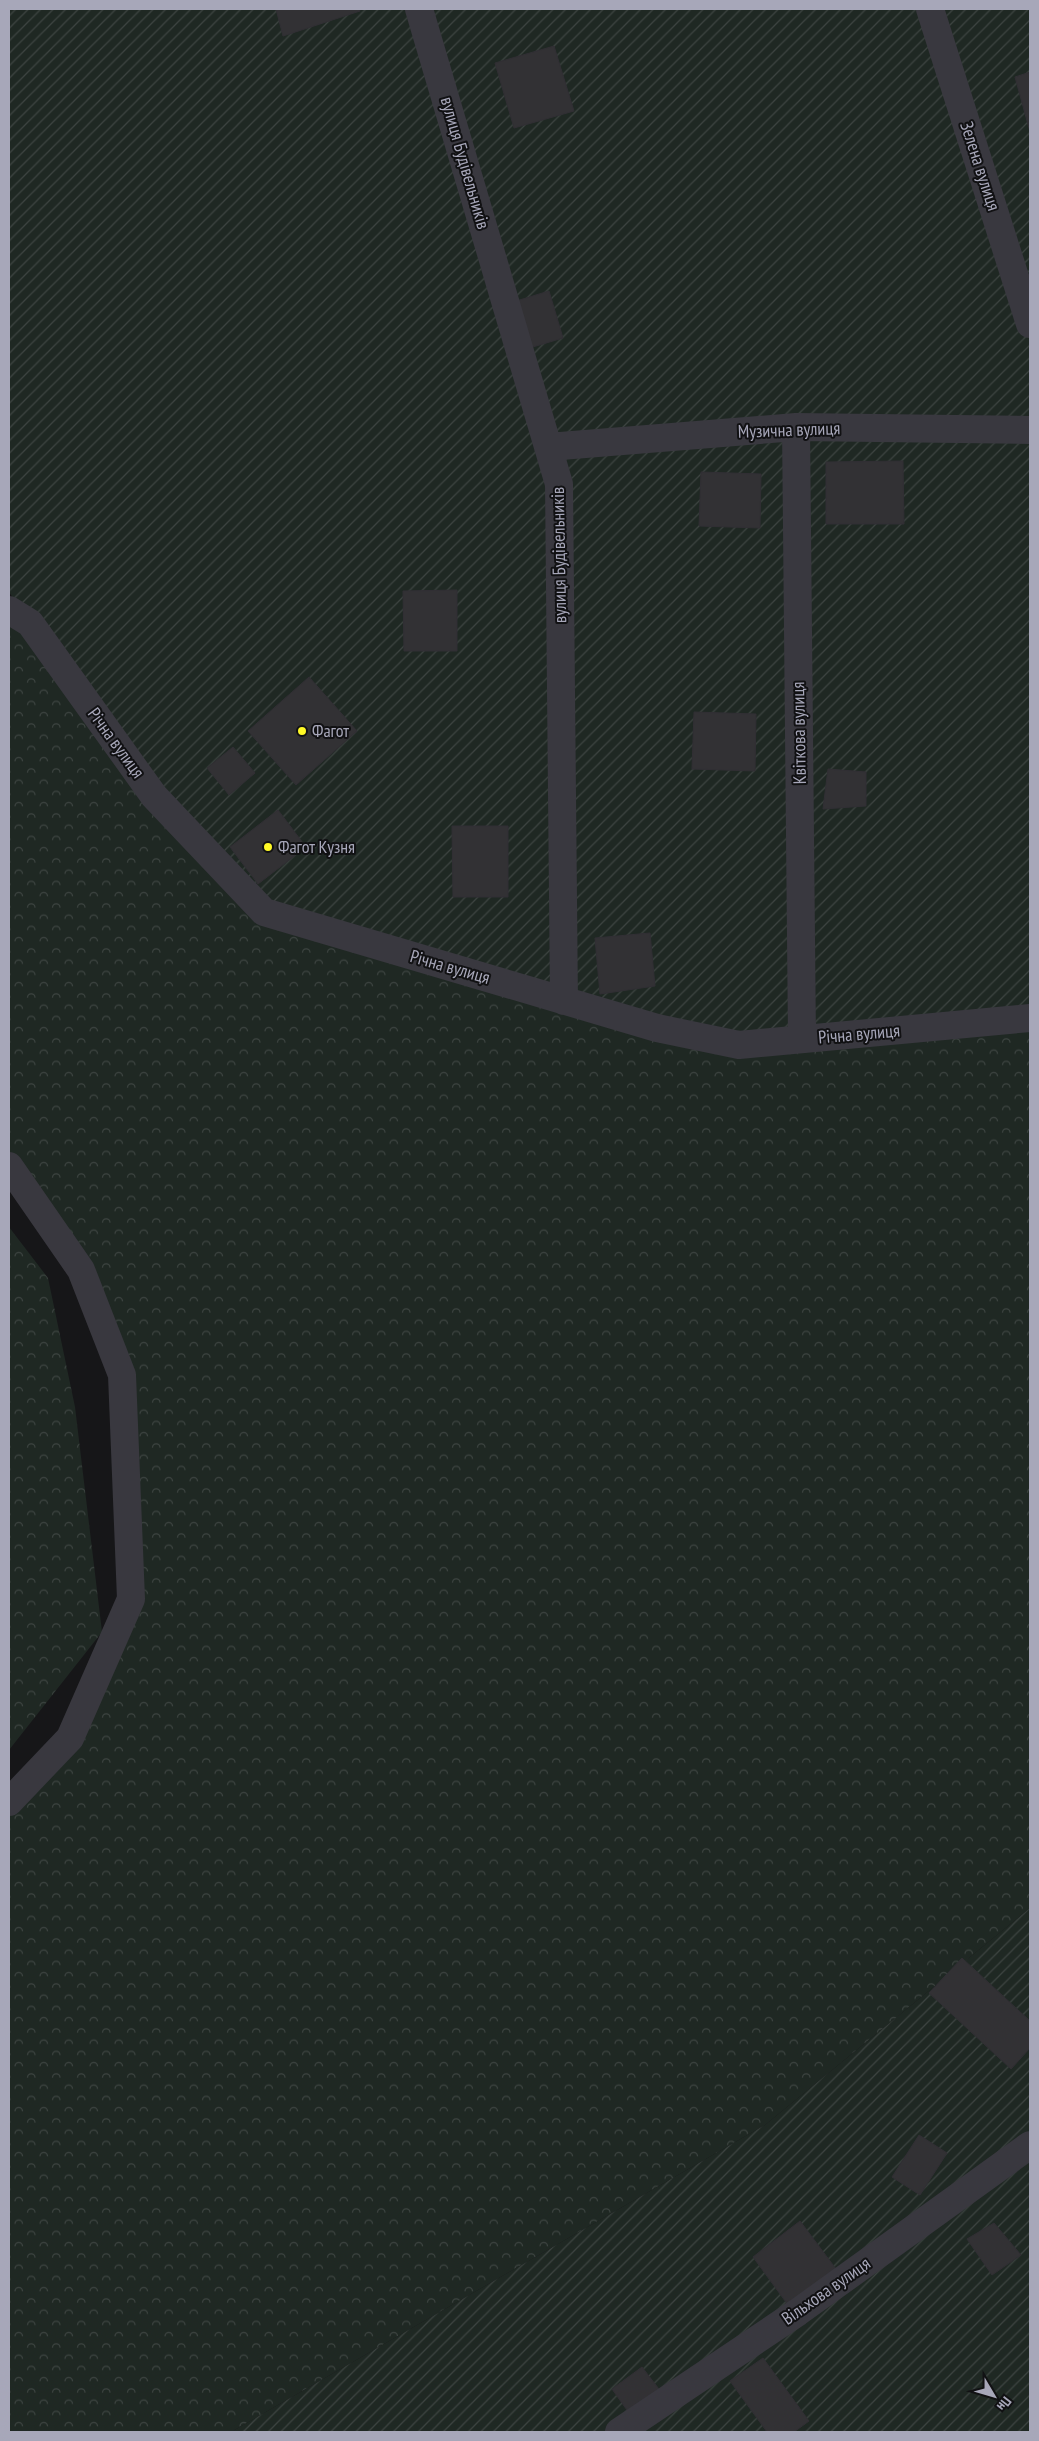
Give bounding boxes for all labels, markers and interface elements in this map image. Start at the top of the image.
street label: вулиця Будівельників [436,94,495,232]
street label: Зелена вулиця [955,118,1006,213]
street label: Музична вулиця [737,416,841,443]
street label: вулиця Будівельників [546,487,571,623]
street label: Квіткова вулиця [786,681,811,785]
street label: Річна вулиця [83,703,150,783]
place label: Фагот [312,719,349,742]
marker: Фагот [296,725,308,737]
place label: Фагот Кузня [278,835,355,858]
marker: Фагот Кузня [262,841,274,853]
street label: Річна вулиця [408,944,493,989]
street label: Річна вулиця [817,1018,901,1049]
street label: Вільхова вулиця [777,2252,875,2330]
north arrow [969,2371,1019,2421]
text: Пн [993,2393,1016,2415]

